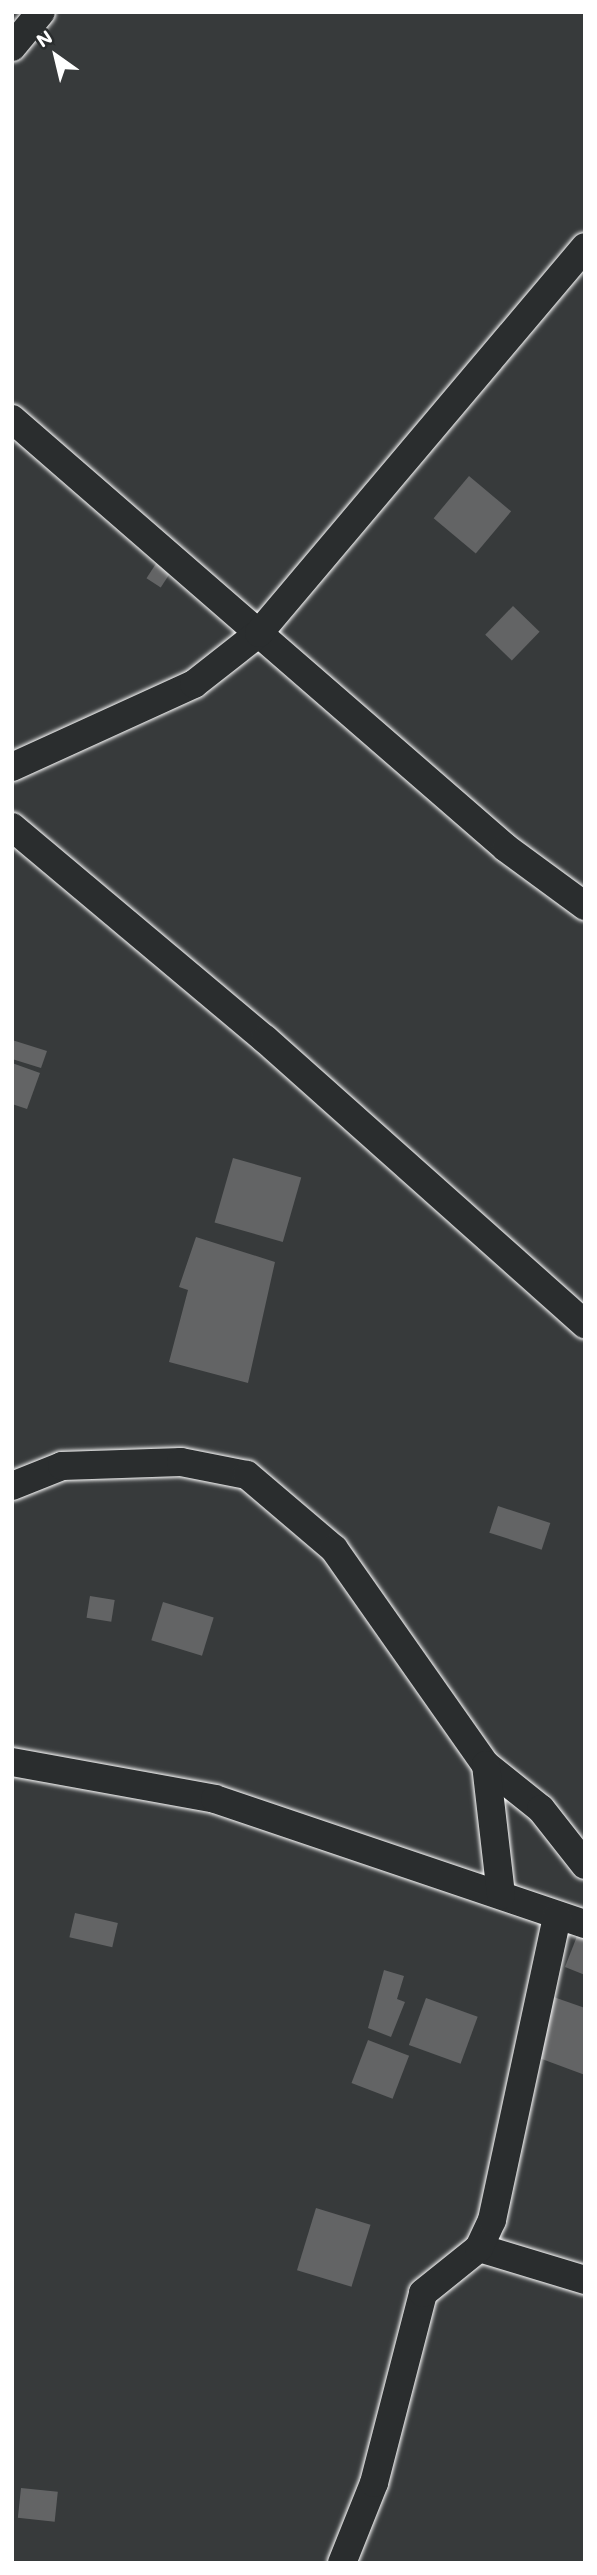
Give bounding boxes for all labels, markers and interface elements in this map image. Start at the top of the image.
north arrow [21,21,91,91]
text: N [31,24,57,53]

